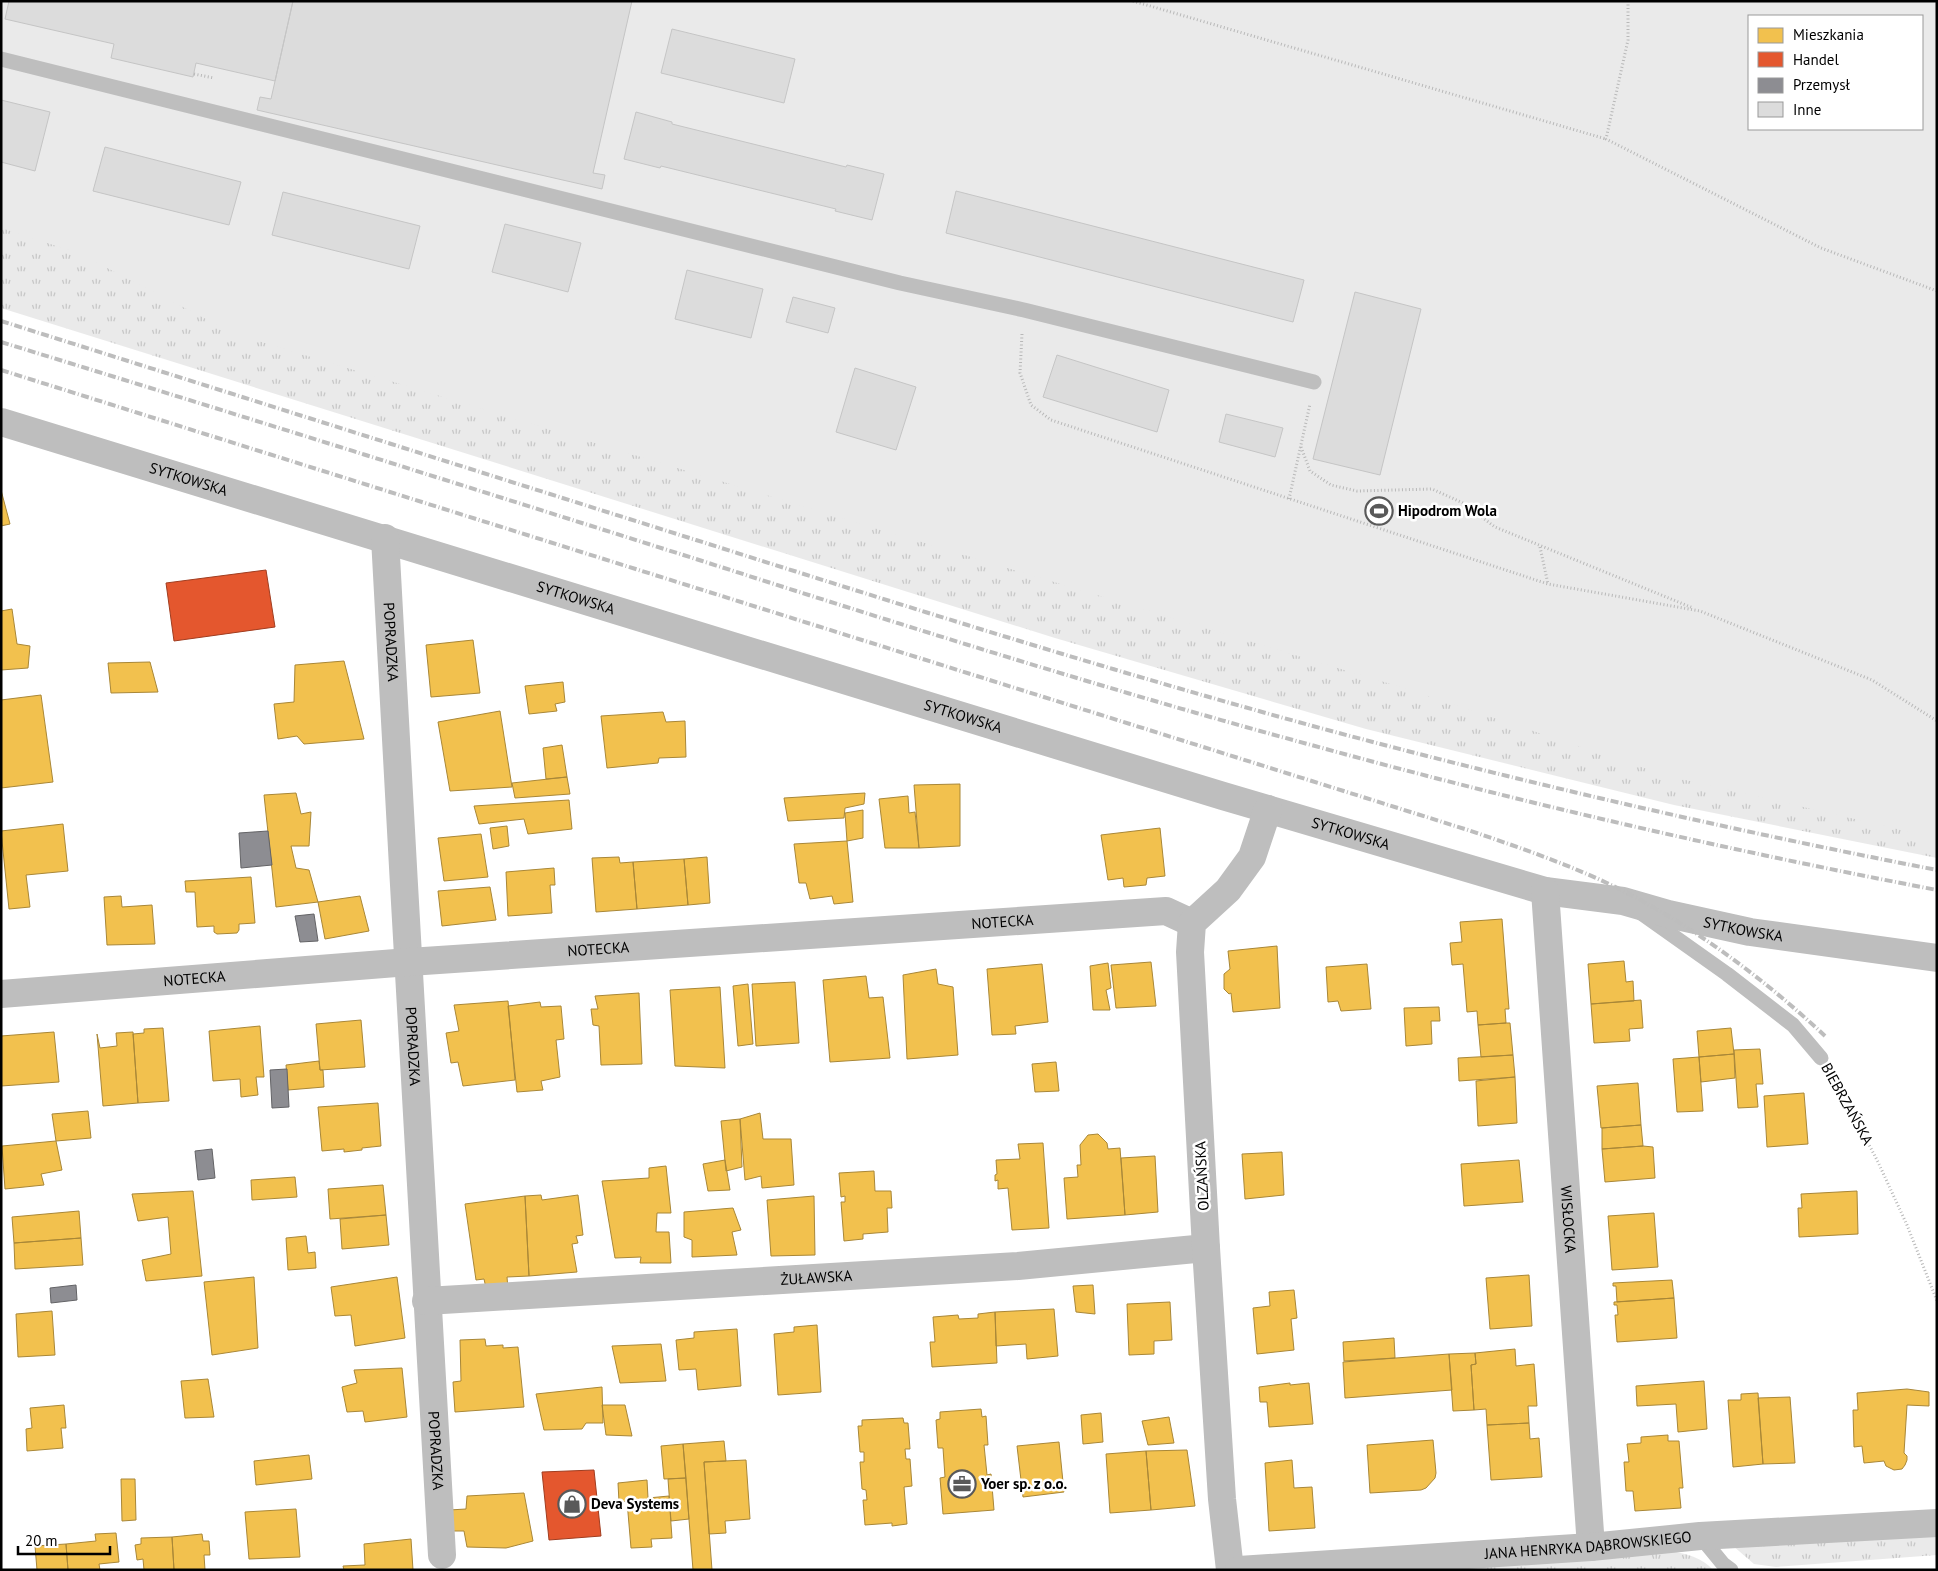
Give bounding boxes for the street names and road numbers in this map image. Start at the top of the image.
street label: SYTKOWSKA [147,458,230,500]
street label: SYTKOWSKA [534,577,617,618]
street label: POPRADZKA [380,602,403,682]
street label: SYTKOWSKA [922,695,1005,737]
street label: SYTKOWSKA [1309,813,1392,854]
street label: NOTECKA [971,910,1034,933]
street label: SYTKOWSKA [1702,912,1785,946]
street label: NOTECKA [567,937,630,960]
street label: NOTECKA [163,966,226,990]
street label: POPRADZKA [402,1006,425,1087]
street label: BIEBRZAŃSKA [1817,1059,1878,1148]
street label: OLZAŃSKA [1190,1140,1213,1211]
street label: WISŁOCKA [1557,1185,1580,1254]
street label: ŻUŁAWSKA [780,1266,853,1289]
street label: POPRADZKA [424,1410,448,1491]
street label: JANA HENRYKA DĄBROWSKIEGO [1483,1527,1692,1563]

